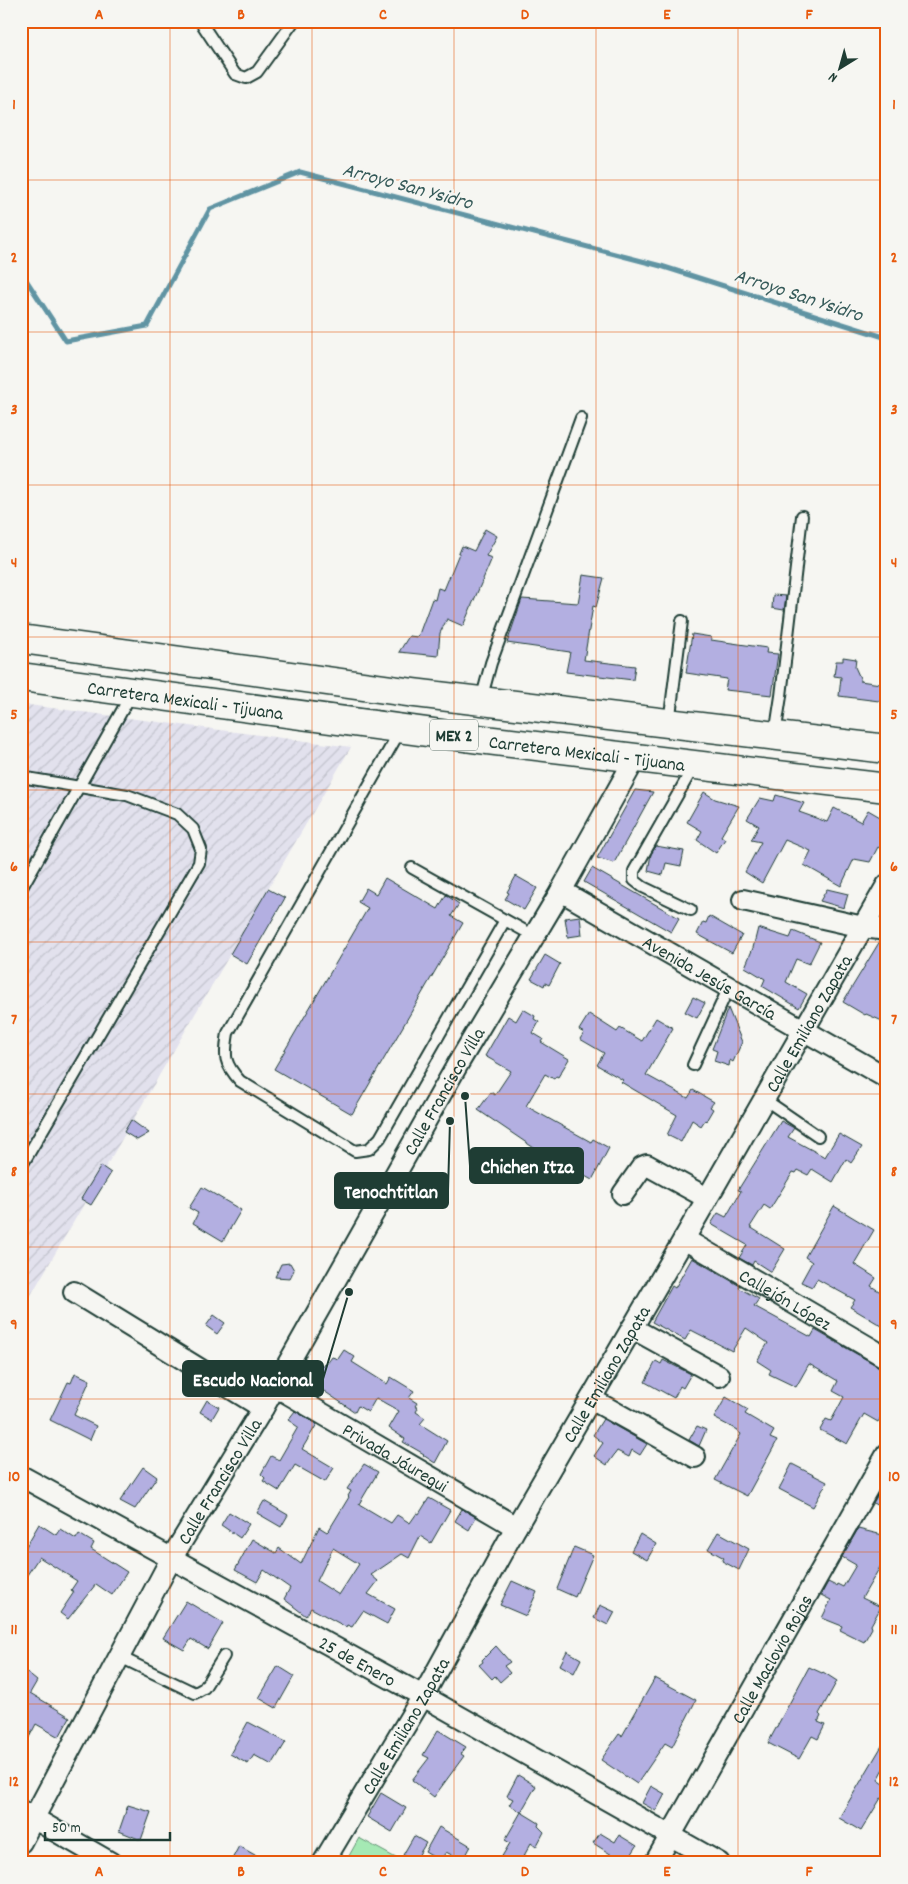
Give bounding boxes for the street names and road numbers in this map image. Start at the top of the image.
street label: Carretera Mexicali - Tijuana [85,676,286,730]
road number: MEX 2 [430,720,478,750]
street label: Carretera Mexicali - Tijuana [487,730,687,781]
street label: Avenida Jesús García [636,930,781,1029]
street label: Calle Emiliano Zapata [761,950,862,1099]
street label: Calle Francisco Villa [399,1022,494,1161]
street label: Callejón López [733,1264,835,1339]
street label: Calle Emiliano Zapata [558,1301,660,1449]
street label: Calle Francisco Villa [173,1413,271,1551]
street label: Privada Jáuregui [336,1418,452,1502]
street label: Calle Maclovio Rojas [727,1591,821,1730]
street label: 25 de Enero [313,1631,400,1696]
street label: Calle Emiliano Zapata [357,1653,459,1801]

